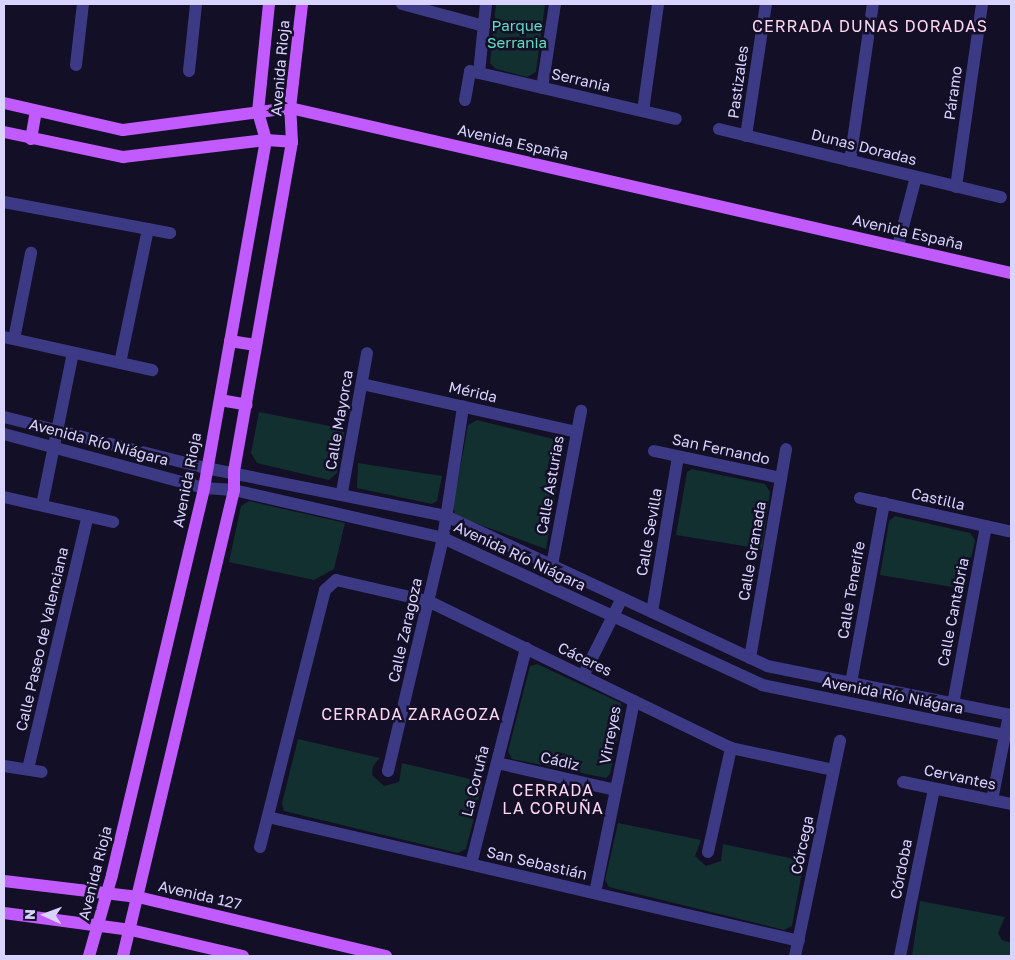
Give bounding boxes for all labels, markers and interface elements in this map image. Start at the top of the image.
park label: Parque Serrania [487,16,547,51]
district label: CERRADA DUNAS DORADAS [749,16,991,36]
street label: Avenida Rioja [267,19,293,117]
street label: Pastizales [724,44,752,120]
street label: Serrania [550,64,612,96]
street label: Páramo [940,65,966,121]
street label: Avenida España [456,121,570,163]
street label: Dunas Doradas [809,125,919,169]
street label: Avenida España [851,211,965,253]
street label: Calle Mayorca [321,369,357,471]
street label: Mérida [447,378,499,406]
street label: Avenida Río Niágara [27,415,171,469]
street label: San Fernando [670,430,772,468]
street label: Avenida Rioja [169,431,205,529]
street label: Calle Asturias [532,434,568,536]
street label: Castilla [909,484,967,514]
street label: Calle Sevilla [632,487,666,577]
street label: Calle Granada [734,500,770,602]
street label: Avenida Río Niágara [451,518,589,594]
street label: Calle Tenerife [834,540,868,640]
street label: Calle Paseo de Valenciana [12,545,72,733]
street label: Calle Cantabria [934,556,972,668]
street label: Calle Zaragoza [384,576,426,684]
street label: Cáceres [555,638,615,680]
street label: Avenida Río Niágara [821,672,965,718]
district label: CERRADA ZARAGOZA [319,704,503,724]
street label: Virreyes [596,704,624,766]
street label: La Coruña [457,744,493,818]
street label: Cádiz [539,748,581,774]
street label: Cervantes [922,761,998,793]
district label: CERRADA LA CORUÑA [501,780,605,818]
street label: Córcega [787,814,817,876]
street label: Avenida Rioja [75,824,115,922]
street label: Córdoba [886,837,916,901]
street label: San Sebastián [485,843,589,883]
street label: Avenida 127 [157,877,243,913]
north arrow [20,890,70,940]
text: N [21,909,38,920]

